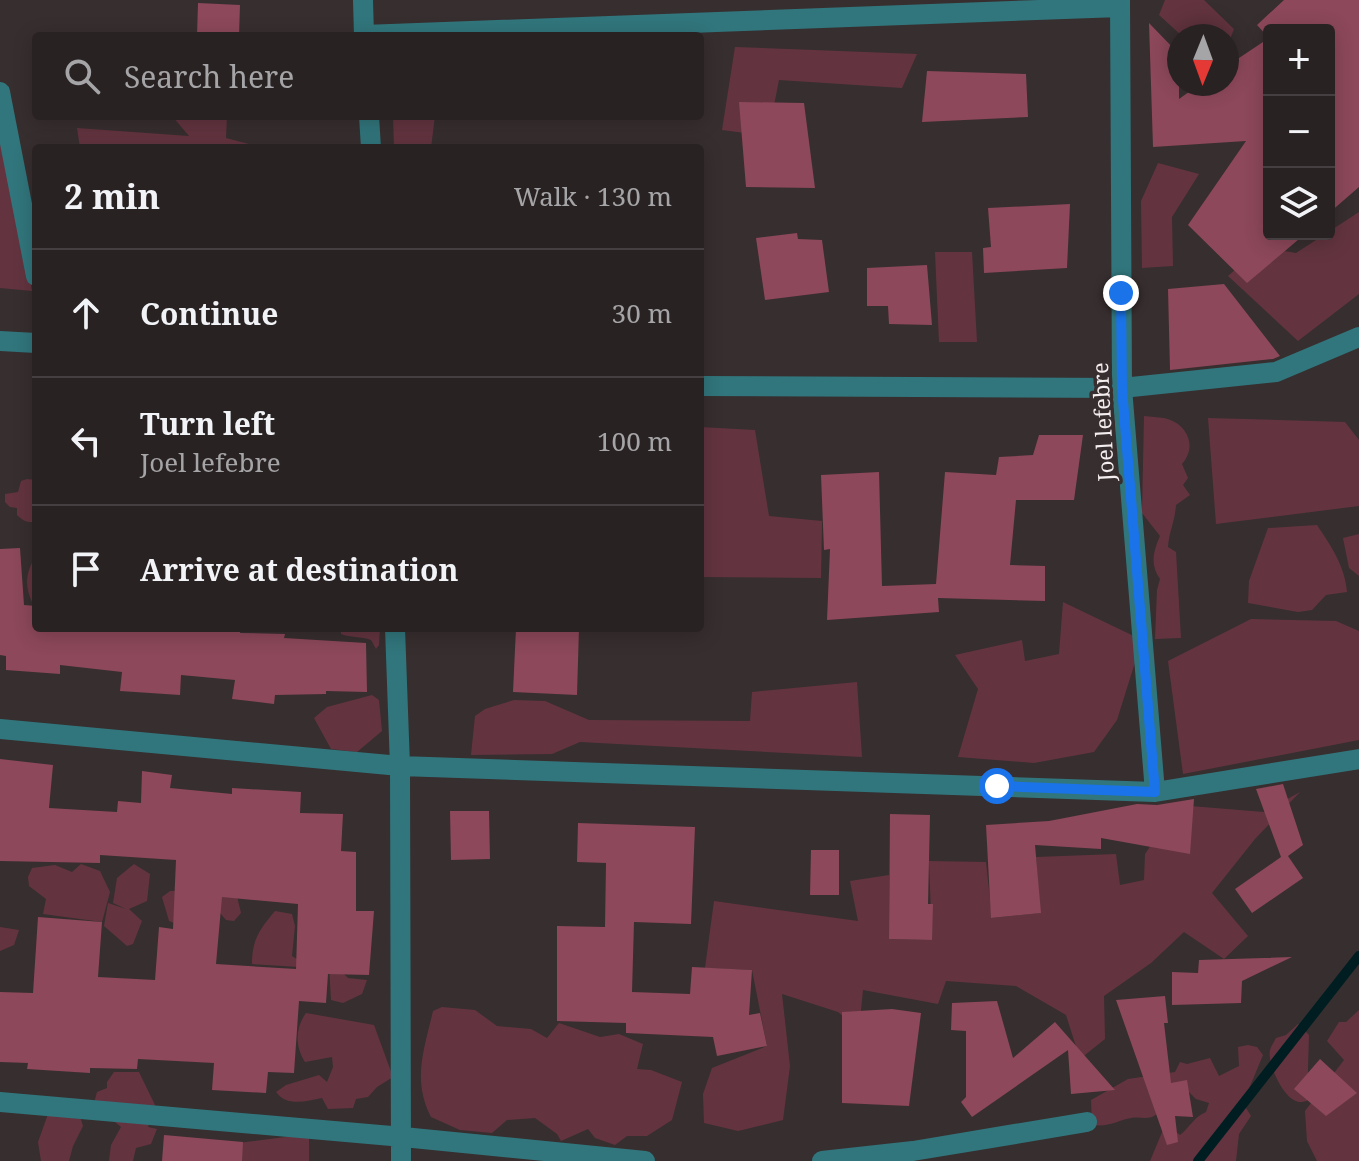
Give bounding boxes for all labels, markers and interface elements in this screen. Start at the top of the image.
north arrow [1167,24,1239,96]
map controls [1263,24,1335,240]
button: + [1263,24,1335,96]
search box [32,32,704,120]
icon: search [60,54,104,98]
text: Search here [124,56,294,97]
button: − [1263,96,1335,168]
button: layers [1263,168,1335,240]
text: 2 min [64,173,160,219]
text: Walk · 130 m [514,178,672,214]
route end [1103,275,1139,311]
icon: ahead [64,291,108,335]
text: Continue [140,293,278,334]
text: 30 m [612,295,672,331]
street label: Joel lefebre [1084,362,1120,483]
text: Turn left [140,403,275,444]
icon: left [64,419,108,463]
text: 100 m [597,423,672,459]
text: Joel lefebre [140,444,281,480]
icon: arrive [64,547,108,591]
text: Arrive at destination [140,549,459,590]
route start [979,768,1015,804]

